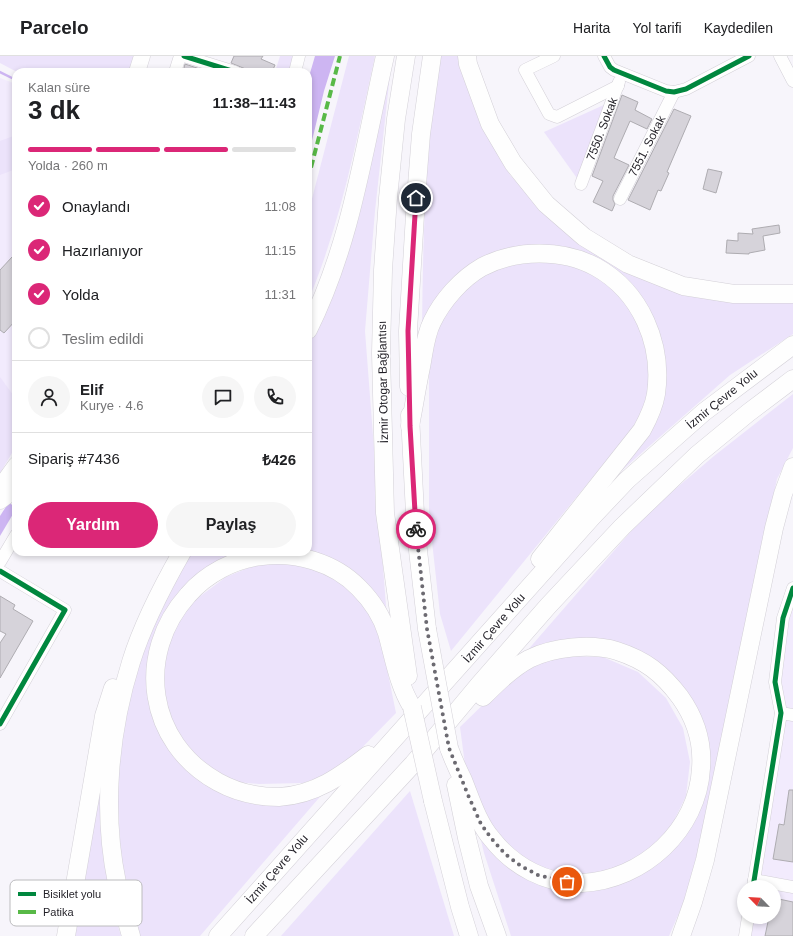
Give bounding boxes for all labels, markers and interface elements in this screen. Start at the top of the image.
text: Parcelo [20,17,89,38]
text: Harita [573,20,610,36]
text: Yol tarifi [632,20,682,36]
text: Kaydedilen [704,20,773,36]
text: Kalan süre [28,80,90,95]
text: 11:38–11:43 [213,94,296,111]
street label: 7550. Sokak [584,94,621,163]
text: 3 dk [28,95,80,125]
street label: 7551. Sokak [626,112,669,179]
text: Yolda · 260 m [28,158,108,173]
pin [399,181,433,215]
icon: home [405,187,427,209]
icon: check [28,195,50,217]
text: Onaylandı [62,198,130,215]
text: 11:08 [264,199,296,214]
icon: check [28,239,50,261]
text: Hazırlanıyor [62,242,143,259]
text: 11:15 [264,243,296,258]
icon: check [28,283,50,305]
text: Yolda [62,286,99,303]
text: 11:31 [264,287,296,302]
street label: İzmir Otogar Bağlantısı [375,321,391,443]
text: Teslim edildi [62,330,144,347]
street label: İzmir Çevre Yolu [684,366,760,432]
button: person [28,376,70,418]
button: chat [202,376,244,418]
button: phone [254,376,296,418]
text: Elif [80,381,103,398]
text: Kurye · 4.6 [80,398,144,413]
text: Sipariş #7436 [28,450,120,467]
text: ₺426 [262,451,296,468]
button: Yardım [28,502,158,548]
button: Paylaş [166,502,296,548]
courier [396,509,436,549]
icon: bike [405,518,427,540]
street label: İzmir Çevre Yolu [460,590,528,666]
street label: İzmir Çevre Yolu [243,831,311,907]
pin [550,865,584,899]
icon: bag [556,871,578,893]
legend [10,880,142,926]
north arrow [737,880,781,924]
map controls [737,880,781,924]
text: Bisiklet yolu [43,888,101,900]
text: Patika [43,906,74,918]

